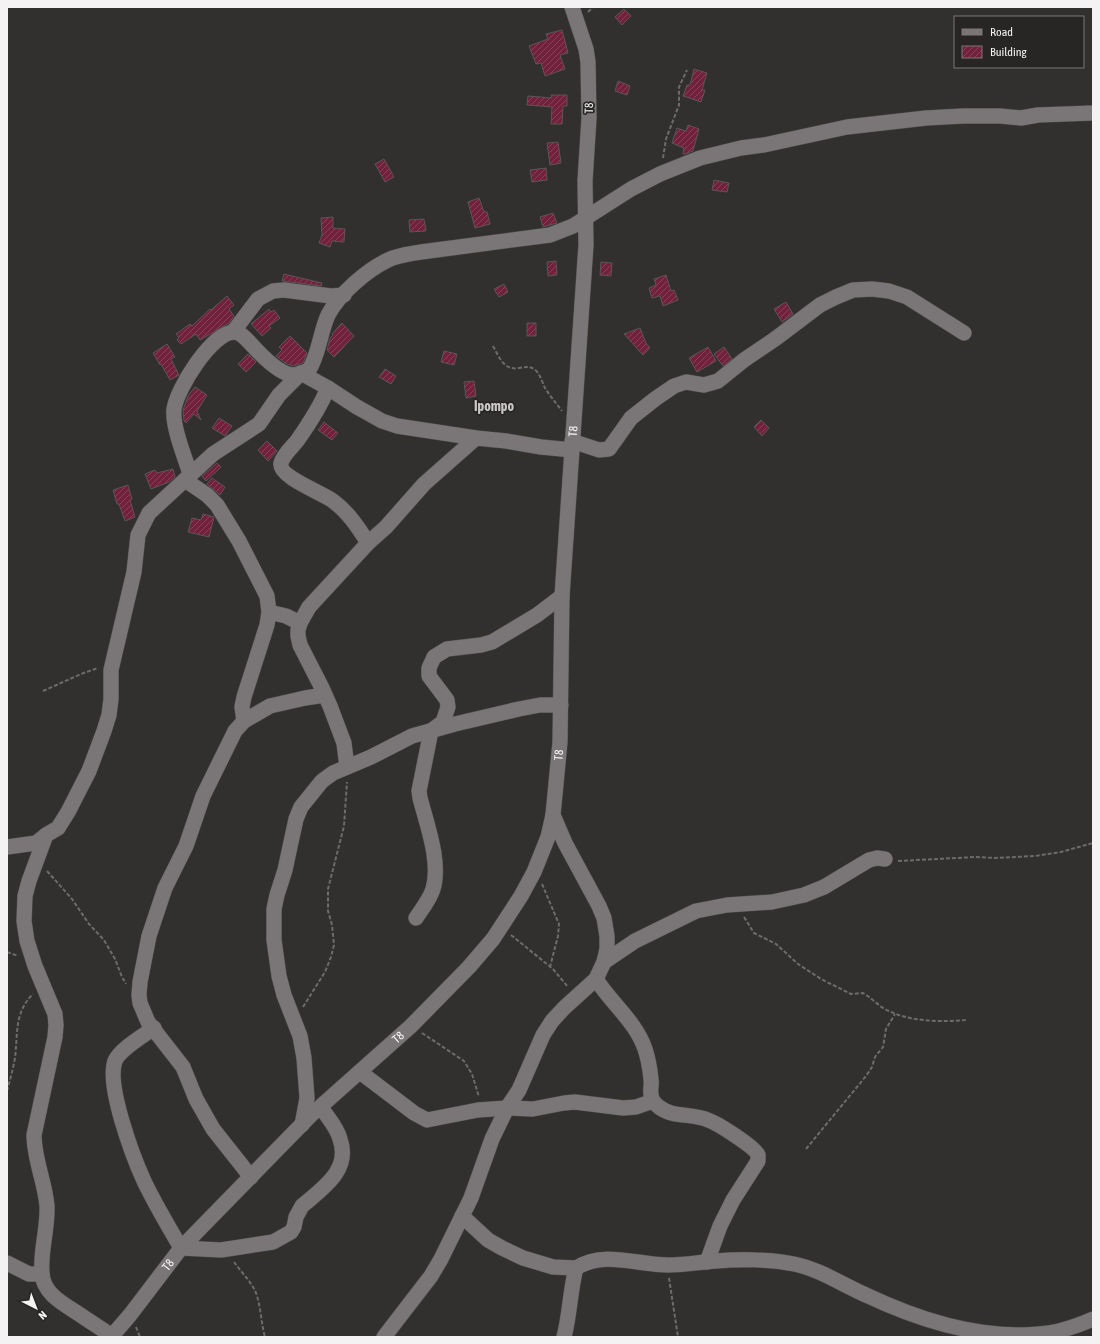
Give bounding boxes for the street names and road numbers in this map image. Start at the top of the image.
street label: T8 [582,102,596,114]
street label: T8 [566,425,581,437]
street label: T8 [551,748,566,761]
street label: T8 [389,1028,407,1046]
street label: T8 [159,1256,177,1274]

